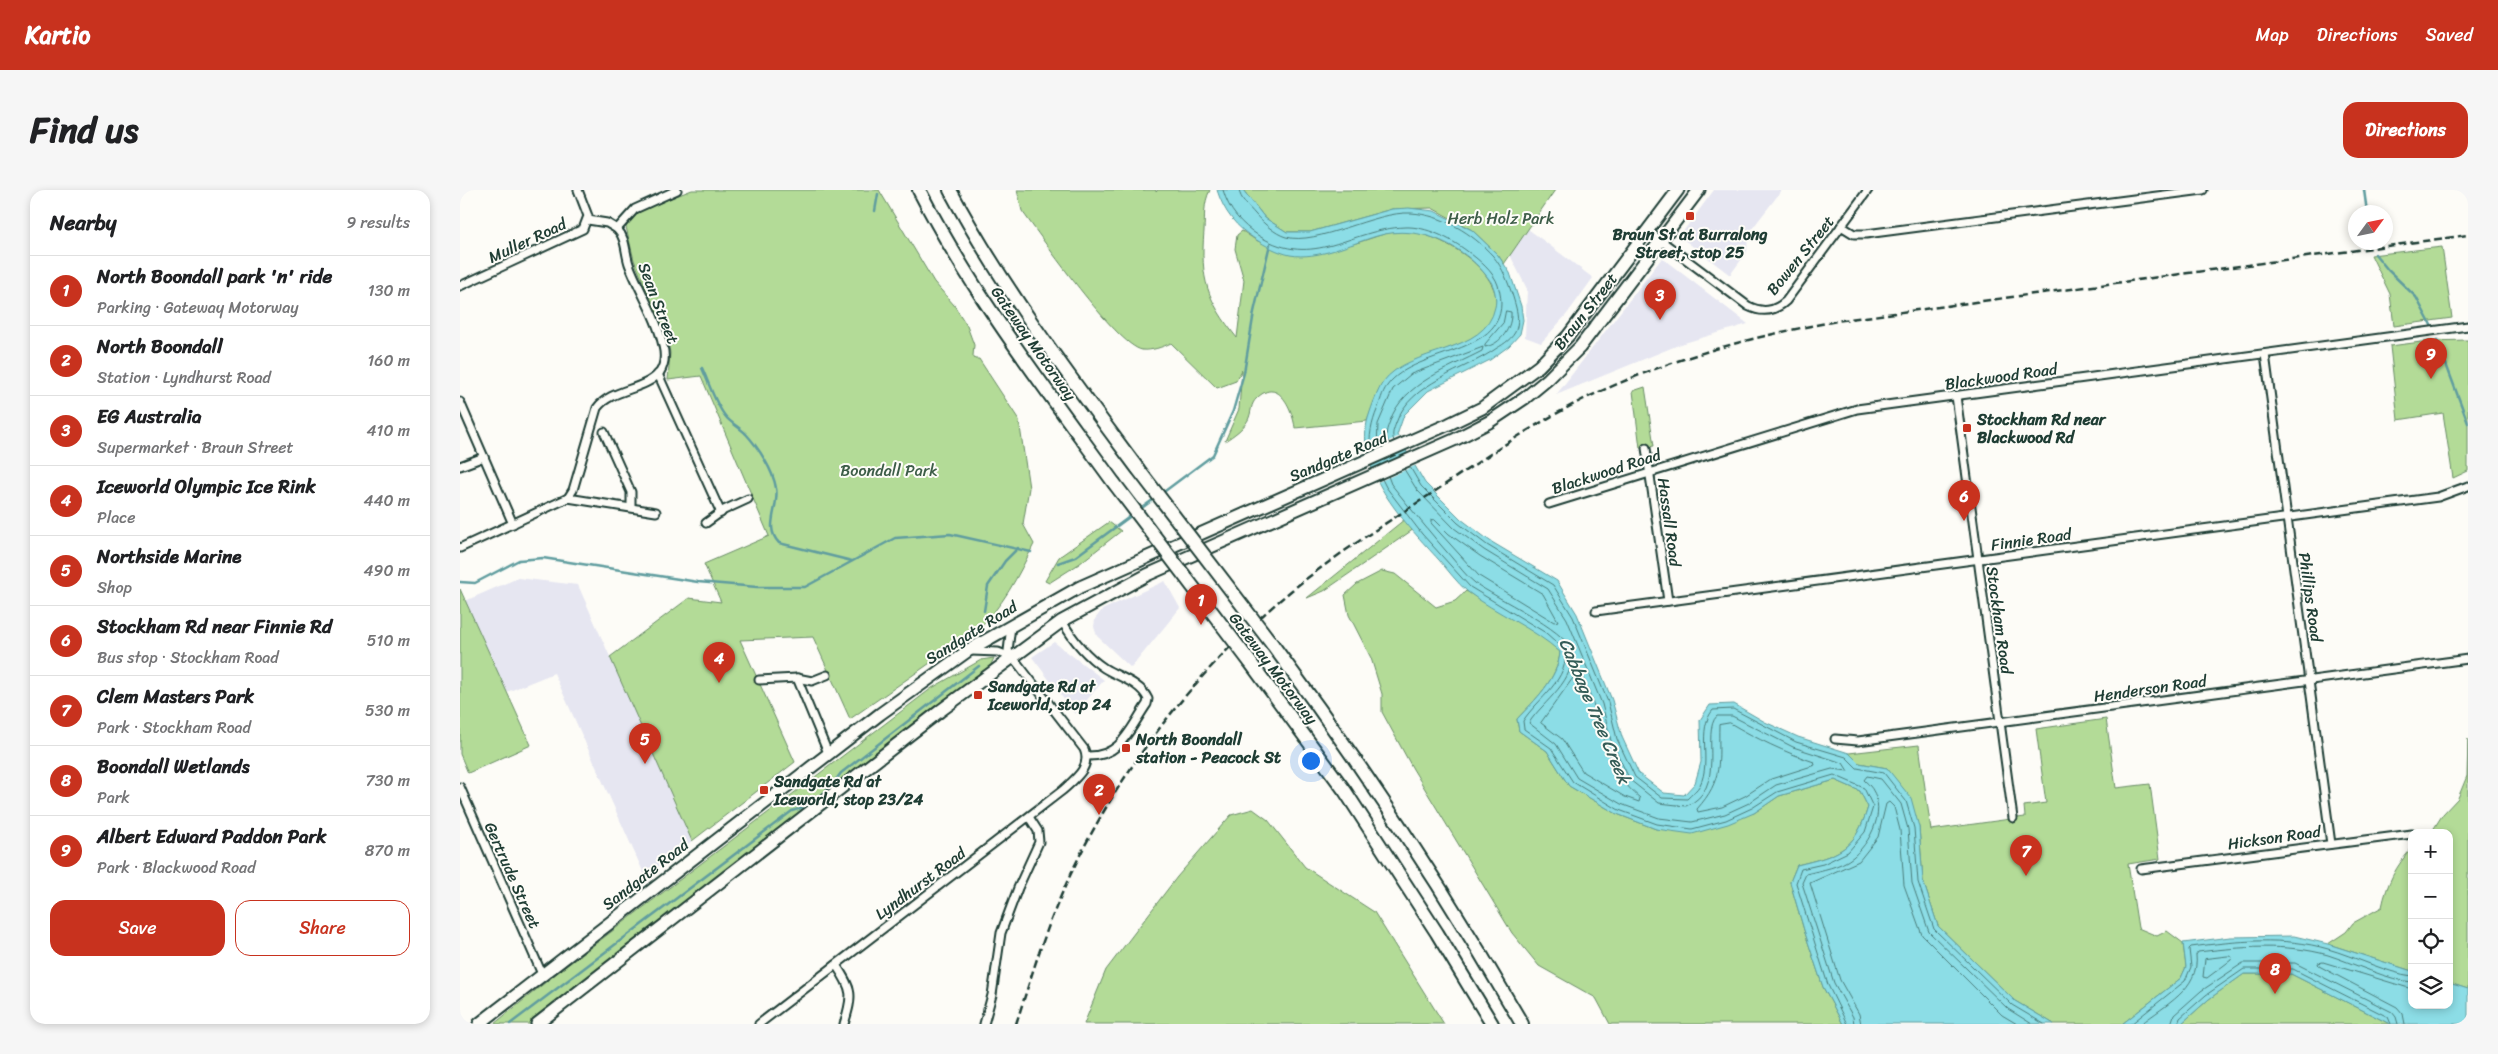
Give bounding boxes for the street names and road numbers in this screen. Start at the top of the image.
street label: Muller Road [483,209,573,271]
street label: Bowen Street [1759,209,1842,302]
street label: Sean Street [630,258,687,348]
street label: Braun Street [1546,266,1625,357]
street label: Gateway Motorway [983,280,1085,407]
street label: Blackwood Road [1943,354,2061,399]
street label: Sandgate Road [1284,422,1393,490]
street label: Blackwood Road [1548,440,1666,503]
street label: Hassall Road [1649,476,1690,570]
street label: Finnie Road [1989,519,2075,559]
street label: Phillips Road [2290,550,2331,645]
street label: Stockham Road [1978,564,2022,677]
street label: Sandgate Road [919,592,1025,672]
street label: Gateway Motorway [1221,606,1326,731]
street label: Henderson Road [2092,666,2210,711]
street label: Hickson Road [2226,816,2324,858]
street label: Gertrude Street [476,817,549,933]
street label: Sandgate Road [595,830,697,918]
street label: Lyndhurst Road [868,838,974,928]

